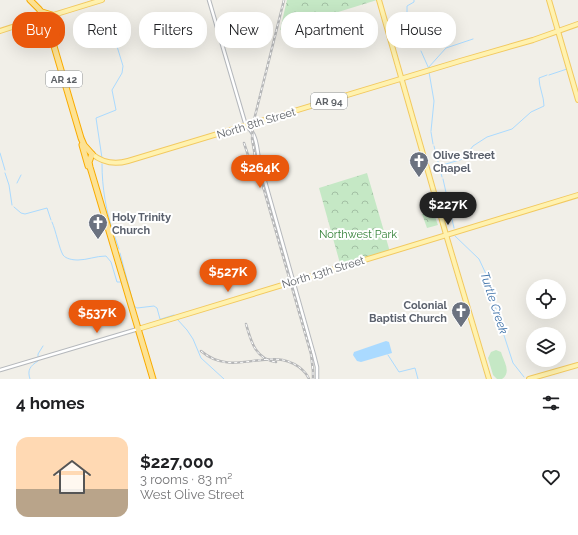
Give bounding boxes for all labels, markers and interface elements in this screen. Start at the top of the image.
chip: Buy [12,12,65,48]
chip: Rent [73,12,131,48]
chip: Filters [139,12,207,48]
chip: New [215,12,273,48]
chip: Apartment [281,12,378,48]
chip: House [386,12,456,48]
road number: AR 12 [46,71,82,87]
road number: AR 94 [311,93,347,109]
street label: North 8th Street [215,105,297,142]
place label: Olive Street Chapel [433,149,496,175]
church icon: Olive Street Chapel [408,150,430,178]
pin: $264K [232,155,288,189]
text: $264K [240,160,280,175]
pin: $227K [420,192,476,226]
text: $227K [429,197,467,212]
place label: Holy Trinity Church [112,211,171,237]
church icon: Holy Trinity Church [87,212,109,240]
park label: Northwest Park [319,228,397,241]
street label: North 13th Street [280,254,366,291]
pin: $527K [200,259,256,293]
text: $527K [209,264,247,279]
water label: Turtle Creek [477,270,511,336]
map controls [526,279,566,367]
button: locate [526,279,566,319]
place label: Colonial Baptist Church [369,299,448,325]
pin: $537K [69,300,125,334]
church icon: Colonial Baptist Church [450,300,472,328]
text: $537K [78,305,116,320]
button: layers [526,327,566,367]
icon: filters [540,392,562,414]
text: 4 homes [16,393,85,413]
text: $227,000 [140,452,214,472]
icon: home [48,453,96,501]
icon: heart [540,466,562,488]
text: 3 rooms · 83 m² [140,472,232,487]
text: West Olive Street [140,487,244,502]

